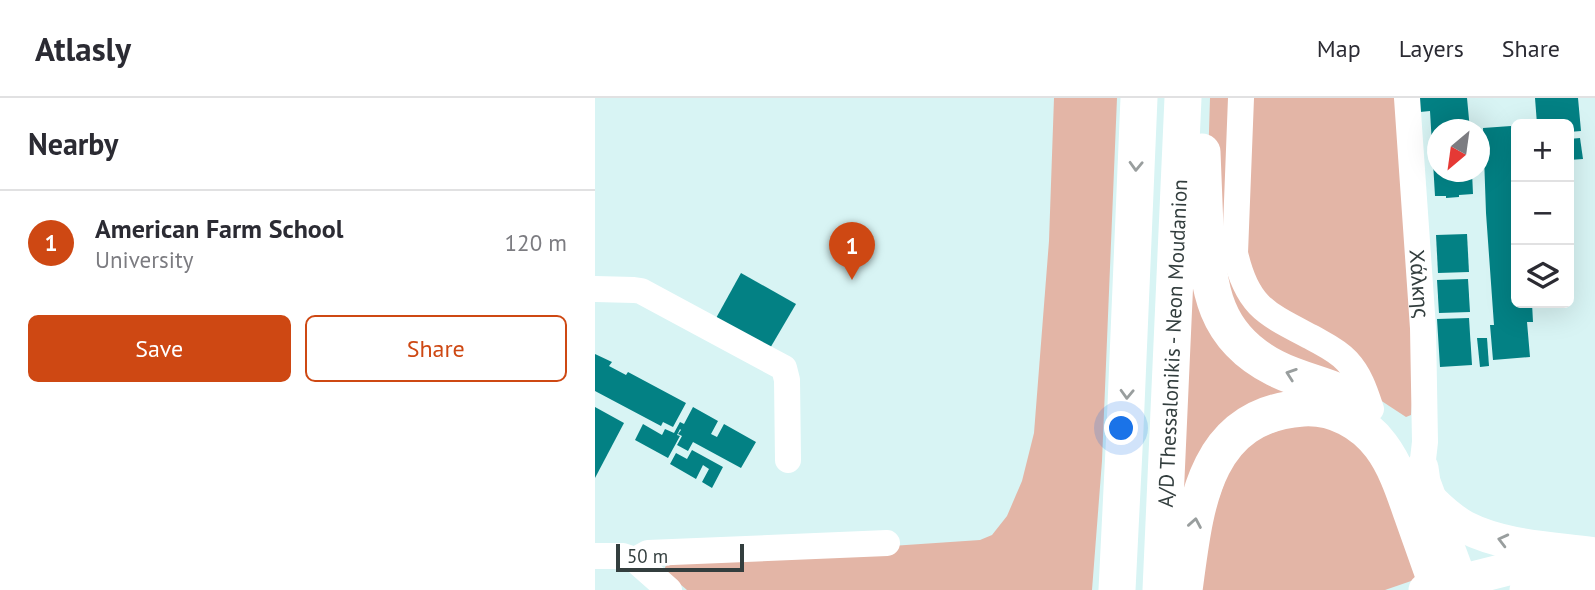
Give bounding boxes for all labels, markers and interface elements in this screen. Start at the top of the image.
text: Atlasly [35,27,131,70]
text: Map [1317,33,1361,64]
text: Layers [1399,33,1464,64]
text: Share [1502,33,1560,64]
north arrow [1427,119,1490,182]
map controls [1511,119,1574,308]
button: + [1511,119,1574,182]
text: Nearby [28,124,118,163]
one-way arrow [1129,161,1144,172]
street label: A/D Thessalonikis - Neon Moudanion [1151,178,1193,508]
button: − [1511,182,1574,245]
text: American Farm School [95,212,343,245]
pin: 1 [829,222,875,280]
text: 1 [44,228,58,257]
text: 120 m [505,228,567,257]
text: University [95,245,193,274]
button: layers [1511,245,1574,308]
street label: Χάλκης [1404,248,1436,319]
button: Save [28,315,291,382]
button: Share [305,315,567,382]
one-way arrow [1286,368,1298,382]
one-way arrow [1120,388,1135,399]
your location [1104,411,1138,445]
one-way arrow [1187,517,1202,529]
one-way arrow [1497,534,1509,548]
scale bar [616,541,744,573]
text: 50 m [627,544,668,568]

